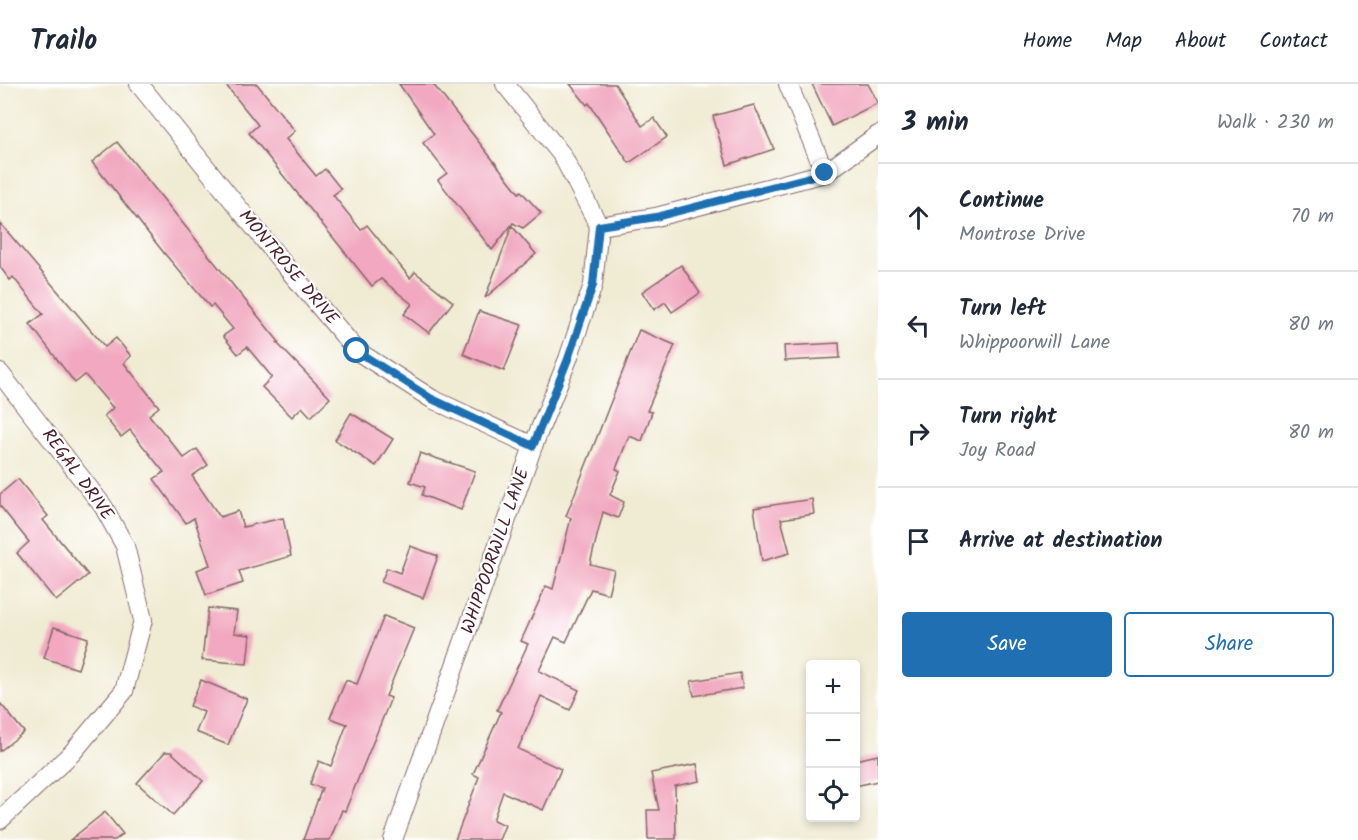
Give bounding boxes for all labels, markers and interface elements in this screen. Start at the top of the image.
text: Trailo [30,19,97,64]
text: Home [1023,25,1072,58]
text: Map [1105,25,1142,58]
text: About [1175,25,1226,58]
text: Contact [1259,25,1328,58]
text: 3 min [902,102,969,144]
text: Walk · 230 m [1217,107,1334,139]
route end [811,159,837,185]
text: Continue [959,184,1044,219]
icon: ahead [902,201,935,234]
text: 70 m [1291,201,1334,233]
street label: MONTROSE DRIVE [231,204,346,333]
text: Montrose Drive [959,219,1085,251]
text: Turn left [959,292,1046,327]
icon: left [902,309,935,342]
text: 80 m [1288,309,1334,341]
text: Whippoorwill Lane [959,327,1110,359]
route start [343,337,369,363]
text: Turn right [959,400,1057,435]
icon: right [902,417,935,450]
text: 80 m [1288,417,1334,449]
street label: REGAL DRIVE [34,423,121,528]
text: Joy Road [959,435,1035,467]
street label: WHIPPOORWILL LANE [454,464,538,638]
text: Arrive at destination [959,524,1162,559]
icon: arrive [902,525,935,558]
button: Save [902,612,1112,677]
button: Share [1124,612,1334,677]
map controls [806,660,860,822]
button: + [806,660,860,714]
button: − [806,714,860,768]
button: locate [806,768,860,822]

